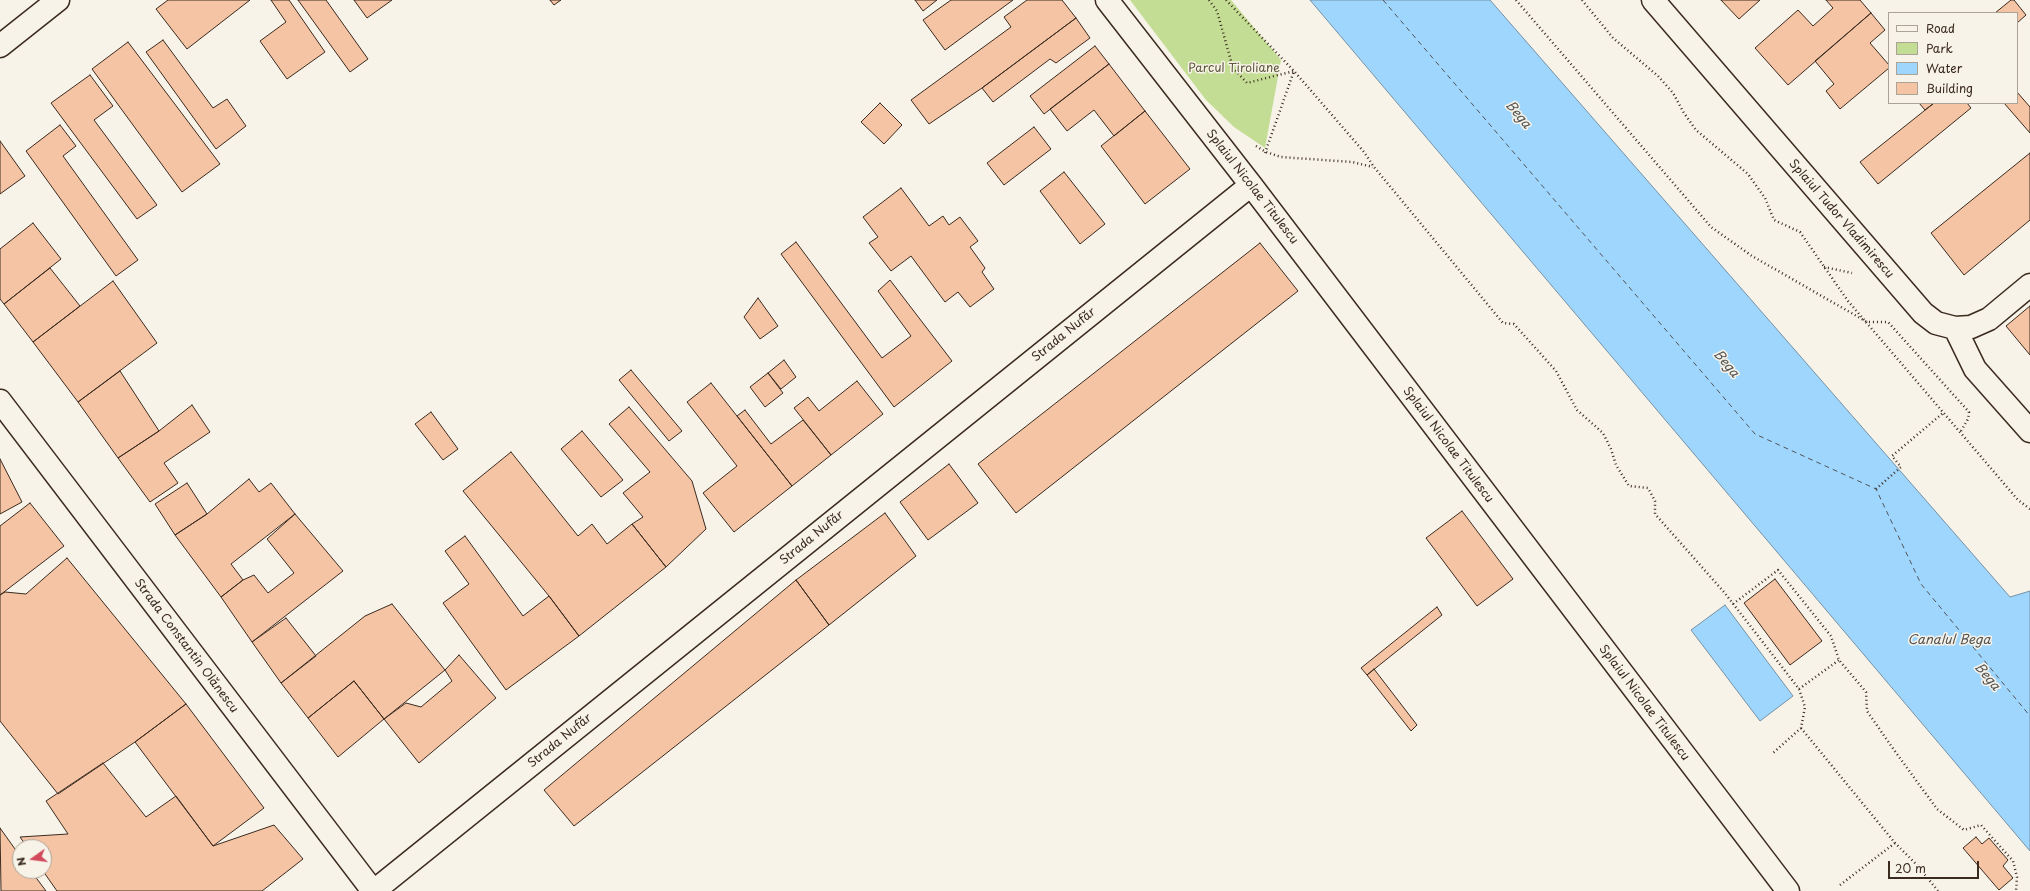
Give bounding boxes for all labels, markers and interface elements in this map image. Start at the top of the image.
legend [1888,12,2018,104]
text: Road [1926,19,1955,37]
text: Park [1926,39,1953,57]
text: Water [1926,59,1962,77]
park label: Parcul Tiroliane [1188,62,1280,76]
text: Building [1926,79,1973,97]
water label: Bega [1502,98,1534,132]
street label: Splaiul Nicolae Titulescu [1203,127,1301,247]
street label: Splaiul Tudor Vladimirescu [1786,157,1896,281]
street label: Strada Nufăr [1029,305,1099,365]
water label: Bega [1710,347,1742,381]
street label: Splaiul Nicolae Titulescu [1400,384,1496,506]
street label: Strada Nufăr [777,508,847,568]
street label: Strada Constantin Olănescu [131,576,241,716]
water label: Canalul Bega [1908,632,1990,648]
street label: Splaiul Nicolae Titulescu [1596,642,1692,764]
water label: Bega [1971,660,2003,694]
street label: Strada Nufăr [525,711,595,771]
north arrow [12,839,52,879]
scale bar [1890,853,1981,879]
text: N [12,855,30,868]
text: 20 m [1895,859,1926,877]

